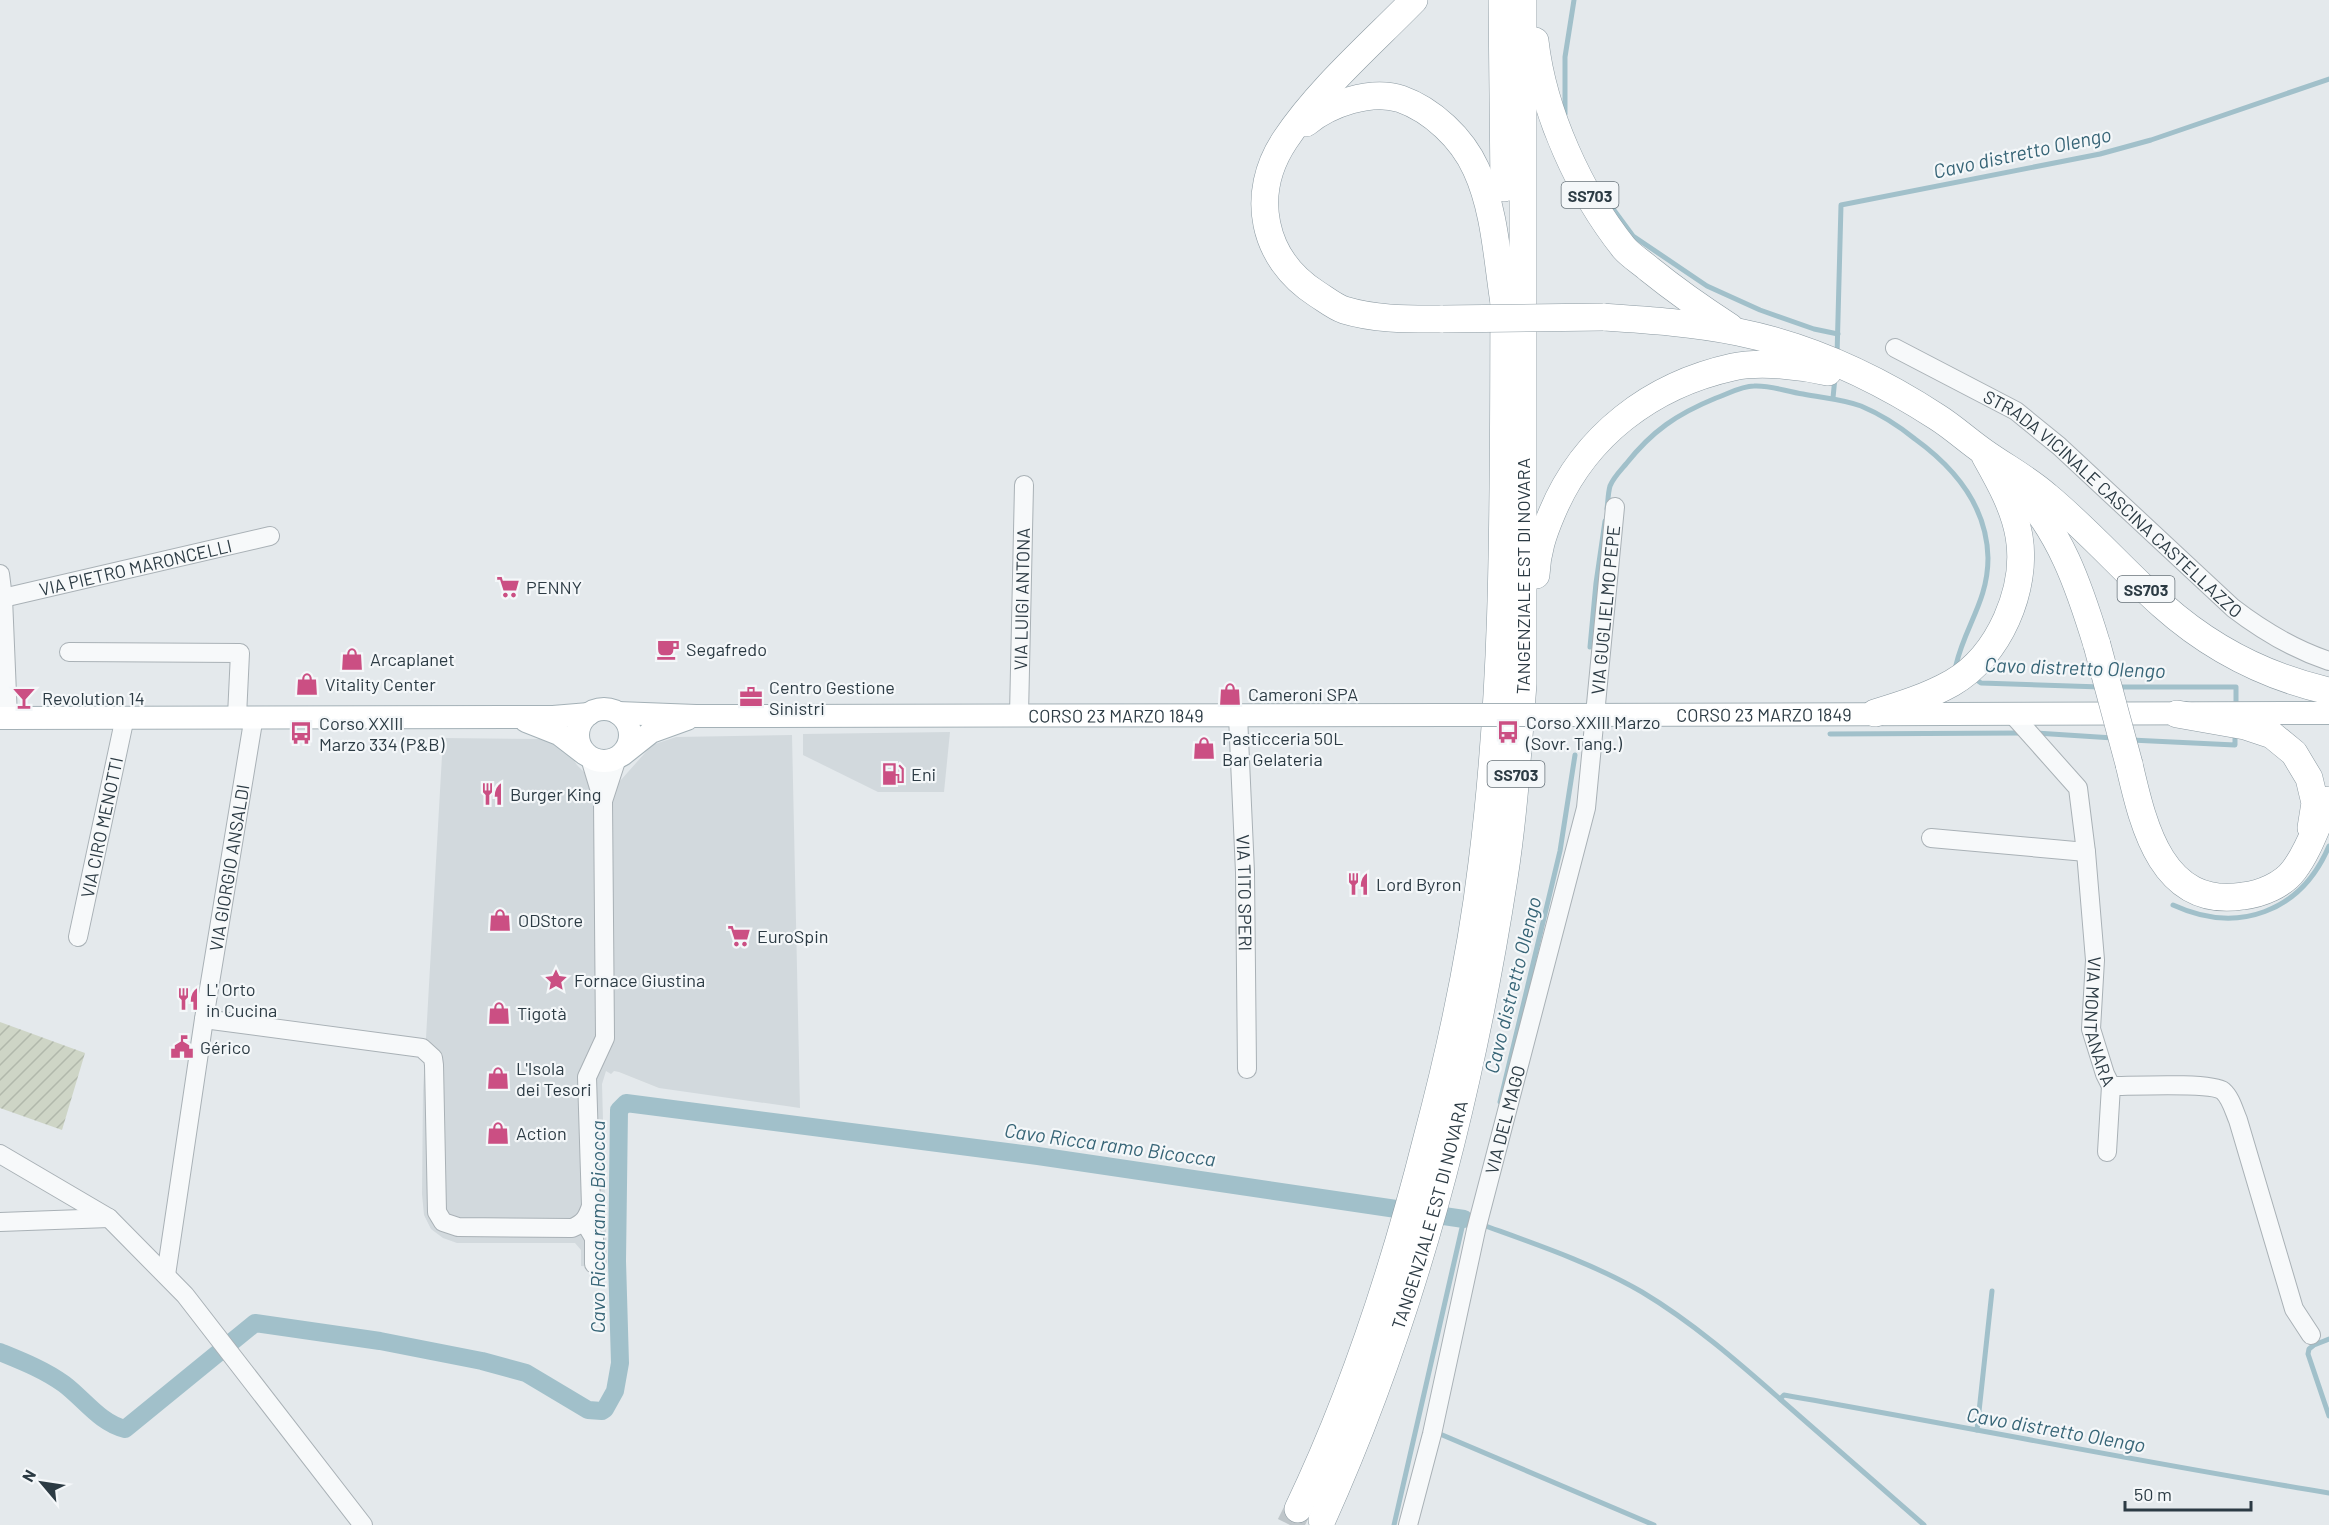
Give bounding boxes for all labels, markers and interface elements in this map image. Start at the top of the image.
water label: Cavo distretto Olengo [1931,121,2113,183]
road number: SS703 [1562,182,1618,208]
street label: STRADA VICINALE CASCINA CASTELLAZZO [1980,385,2247,622]
street label: TANGENZIALE EST DI NOVARA [1511,458,1534,695]
street label: VIA GUGLIELMO PEPE [1586,524,1624,696]
street label: VIA LUIGI ANTONA [1009,527,1034,671]
street label: VIA PIETRO MARONCELLI [37,534,234,600]
supermarket icon: PENNY [495,574,521,600]
place label: PENNY [526,576,582,598]
road number: SS703 [2118,576,2174,602]
cafe icon: Segafredo [655,636,681,662]
place label: Segafredo [686,638,767,660]
shop icon: Arcaplanet [339,646,365,672]
place label: Arcaplanet [370,648,455,670]
water label: Cavo distretto Olengo [1984,652,2166,682]
shop icon: Vitality Center [294,671,320,697]
place label: Vitality Center [325,673,436,695]
place label: Centro Gestione Sinistri [769,676,895,719]
shop icon: Cameroni SPA [1217,681,1243,707]
place label: Cameroni SPA [1248,683,1358,705]
office icon: Centro Gestione Sinistri [738,684,764,710]
bar icon: Revolution 14 [11,685,37,711]
place label: Revolution 14 [42,687,145,709]
street label: CORSO 23 MARZO 1849 [1676,703,1852,726]
street label: CORSO 23 MARZO 1849 [1028,704,1204,727]
place label: Corso XXIII Marzo (Sovr. Tang.) [1525,711,1661,754]
place label: Corso XXIII Marzo 334 (P&B) [319,712,445,755]
bus stop icon: Corso XXIII Marzo (Sovr. Tang.) [1495,719,1521,745]
bus stop icon: Corso XXIII Marzo 334 (P&B) [288,720,314,746]
place label: Pasticceria 50L Bar Gelateria [1222,727,1343,770]
shop icon: Pasticceria 50L Bar Gelateria [1191,735,1217,761]
street label: VIA CIRO MENOTTI [76,755,127,900]
fuel station icon: Eni [880,761,906,787]
road number: SS703 [1488,761,1544,787]
place label: Eni [911,763,936,785]
restaurant icon: Burger King [479,781,505,807]
street label: VIA GIORGIO ANSALDI [204,783,254,953]
place label: Burger King [510,783,601,805]
street label: VIA TITO SPERI [1232,834,1257,951]
restaurant icon: Lord Byron [1345,871,1371,897]
place label: Lord Byron [1376,873,1461,895]
water label: Cavo distretto Olengo [1478,894,1546,1076]
shop icon: ODStore [487,907,513,933]
place label: ODStore [518,909,583,931]
supermarket icon: EuroSpin [726,923,752,949]
place label: EuroSpin [757,925,829,947]
street label: VIA MONTANARA [2080,956,2120,1090]
place icon: Fornace Giustina [543,967,569,993]
place label: Fornace Giustina [574,969,705,991]
place label: L' Orto in Cucina [206,978,277,1021]
restaurant icon: L' Orto in Cucina [175,986,201,1012]
shop icon: Tigotà [486,1000,512,1026]
place label: Tigotà [517,1002,567,1024]
public building icon: Gérico [169,1034,195,1060]
place label: Gérico [200,1036,251,1058]
place label: L'Isola dei Tesori [516,1057,592,1100]
street label: VIA DEL MAGO [1480,1063,1530,1176]
shop icon: L'Isola dei Tesori [485,1065,511,1091]
street label: TANGENZIALE EST DI NOVARA [1387,1098,1472,1332]
water label: Cavo Ricca ramo Bicocca [1003,1117,1217,1171]
shop icon: Action [485,1120,511,1146]
water label: Cavo Ricca ramo Bicocca [585,1120,609,1334]
place label: Action [516,1122,567,1144]
water label: Cavo distretto Olengo [1965,1401,2147,1457]
north arrow [12,1453,72,1513]
text: N [18,1466,39,1485]
scale bar [2125,1474,2251,1512]
text: 50 m [2134,1483,2172,1505]

